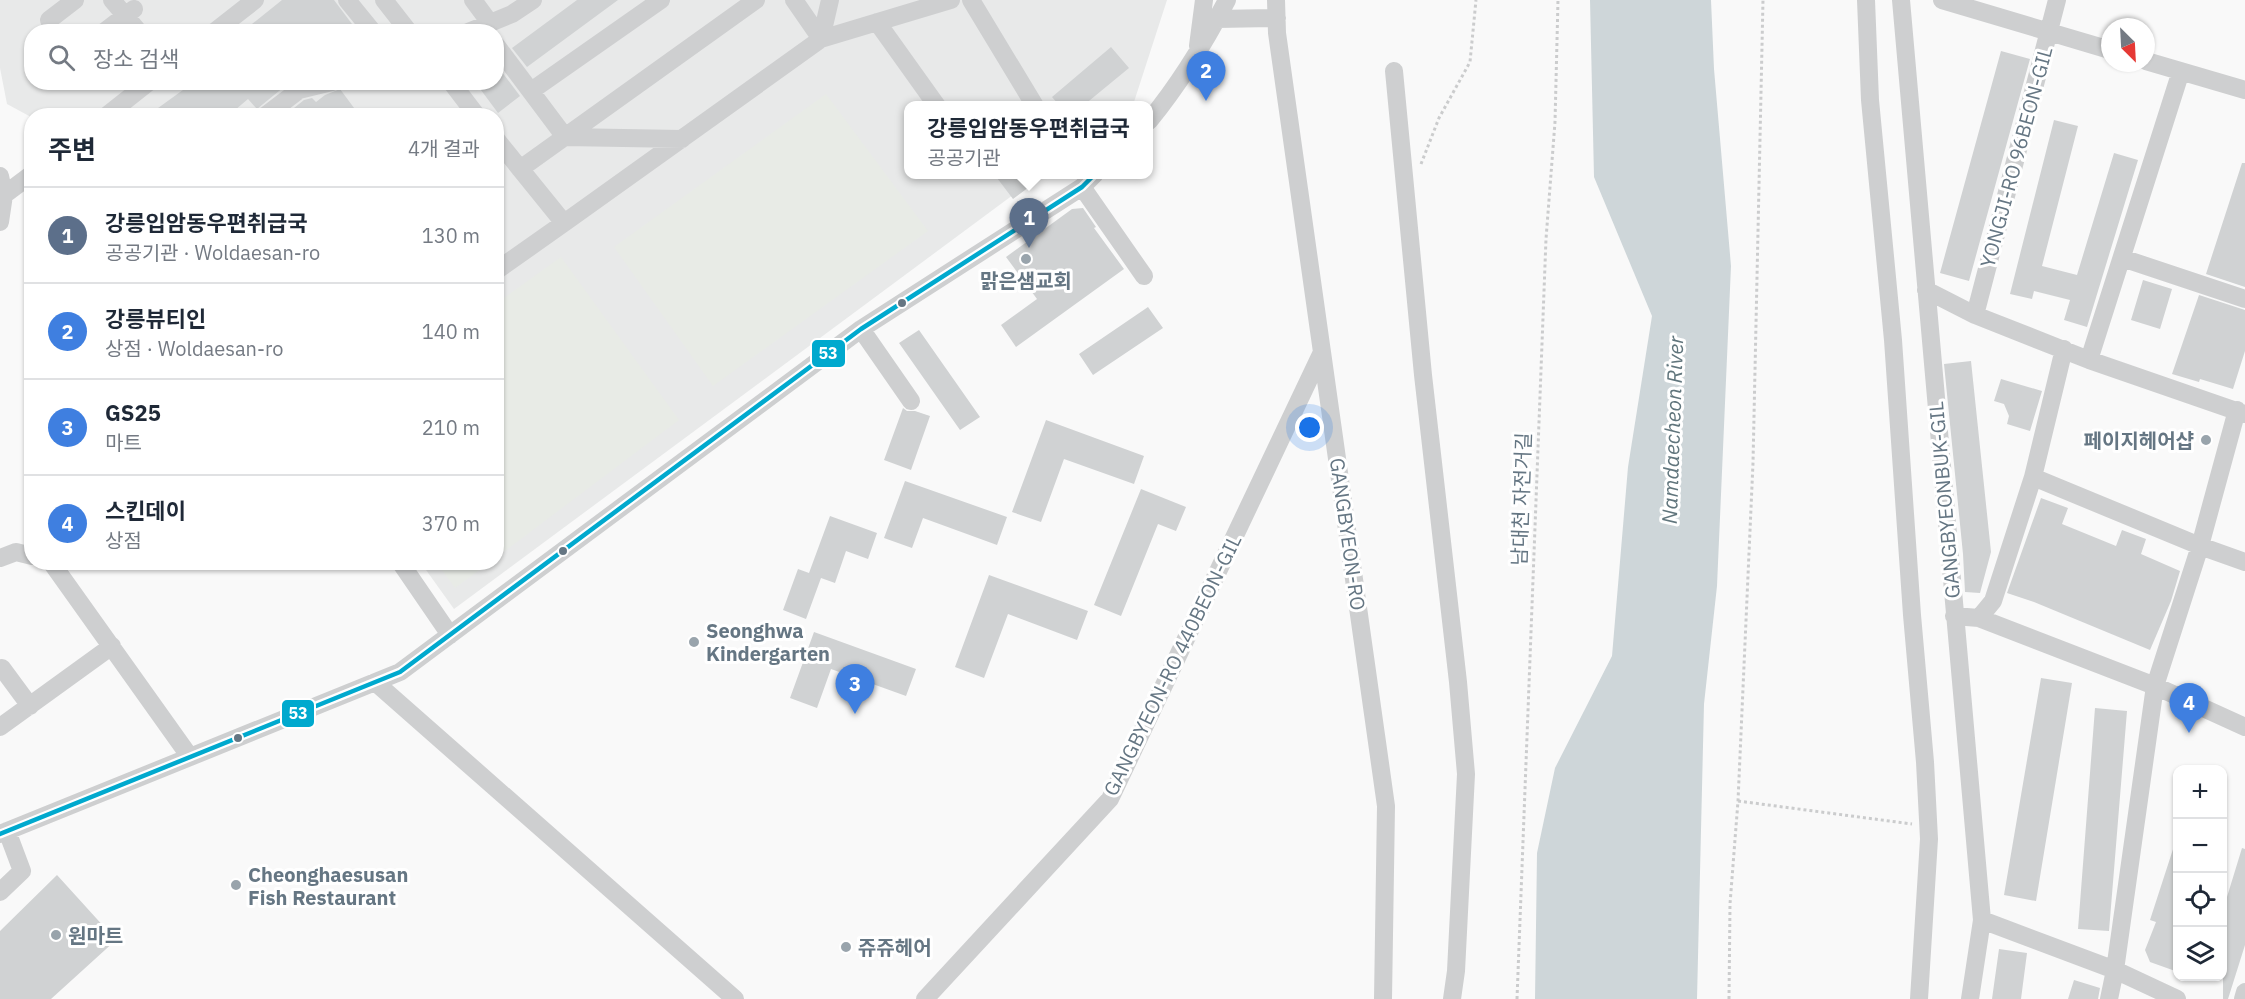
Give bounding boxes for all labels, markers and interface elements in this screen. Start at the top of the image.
north arrow [2101,18,2155,72]
search box [24,24,504,90]
icon: search [45,41,78,74]
text: 장소 검색 [93,44,179,73]
street label: YONGJI-RO 96BEON-GIL [1973,44,2059,270]
pin: 2 [1186,51,1226,101]
popup [904,101,1153,179]
text: 강릉입암동우편취급국 [927,113,1130,142]
text: 주변 [48,132,96,166]
text: 4개 결과 [408,135,480,162]
text: 공공기관 [927,144,1001,171]
pin: 1 [1010,198,1048,248]
text: 강릉입암동우편취급국 [105,208,307,237]
text: 1 [62,222,74,249]
text: 130 m [422,222,480,249]
text: 공공기관 · Woldaesan-ro [105,239,320,266]
marker: 맑은샘교회 [1019,252,1033,266]
place label: 맑은샘교회 [980,267,1072,294]
unlabelled marker [896,297,908,309]
text: 강릉뷰티인 [105,304,206,333]
text: 2 [62,318,74,345]
text: 140 m [422,318,480,345]
water label: Namdaecheon River [1655,334,1689,524]
text: 상점 · Woldaesan-ro [105,335,283,362]
line badge: 53 [811,339,846,368]
text: 53 [818,343,838,363]
text: GS25 [105,398,161,427]
street label: GANGBYEONBUK-GIL [1922,400,1966,600]
your location [1295,413,1324,442]
text: 3 [62,414,74,441]
text: 210 m [422,414,480,441]
place label: 페이지헤어샵 [2084,427,2194,454]
text: 마트 [105,429,142,456]
street label: 남대천 자전거길 [1505,432,1537,566]
marker: 페이지헤어샵 [2199,433,2213,447]
street label: GANGBYEON-RO [1324,456,1372,612]
text: 스킨데이 [105,496,186,525]
text: 4 [62,510,74,537]
text: 370 m [422,510,480,537]
text: 상점 [105,527,142,554]
street label: GANGBYEON-RO 440BEON-GIL [1097,530,1247,800]
unlabelled marker [557,545,569,557]
place label: Seonghwa Kindergarten [706,617,830,667]
marker: Seonghwa Kindergarten [687,635,701,649]
pin: 3 [836,664,874,714]
pin: 4 [2170,684,2208,733]
line badge: 53 [281,699,315,728]
text: 53 [288,703,308,723]
unlabelled marker [232,732,244,744]
map controls [2173,765,2227,981]
button: + [2173,765,2227,819]
button: − [2173,819,2227,873]
place label: Cheonghaesusan Fish Restaurant [248,861,408,911]
button: locate [2173,873,2227,927]
marker: Cheonghaesusan Fish Restaurant [229,878,243,892]
place label: 원마트 [68,922,123,949]
button: layers [2173,927,2227,981]
marker: 원마트 [49,928,63,942]
place label: 쥬쥬헤어 [858,934,932,961]
marker: 쥬쥬헤어 [839,940,853,954]

